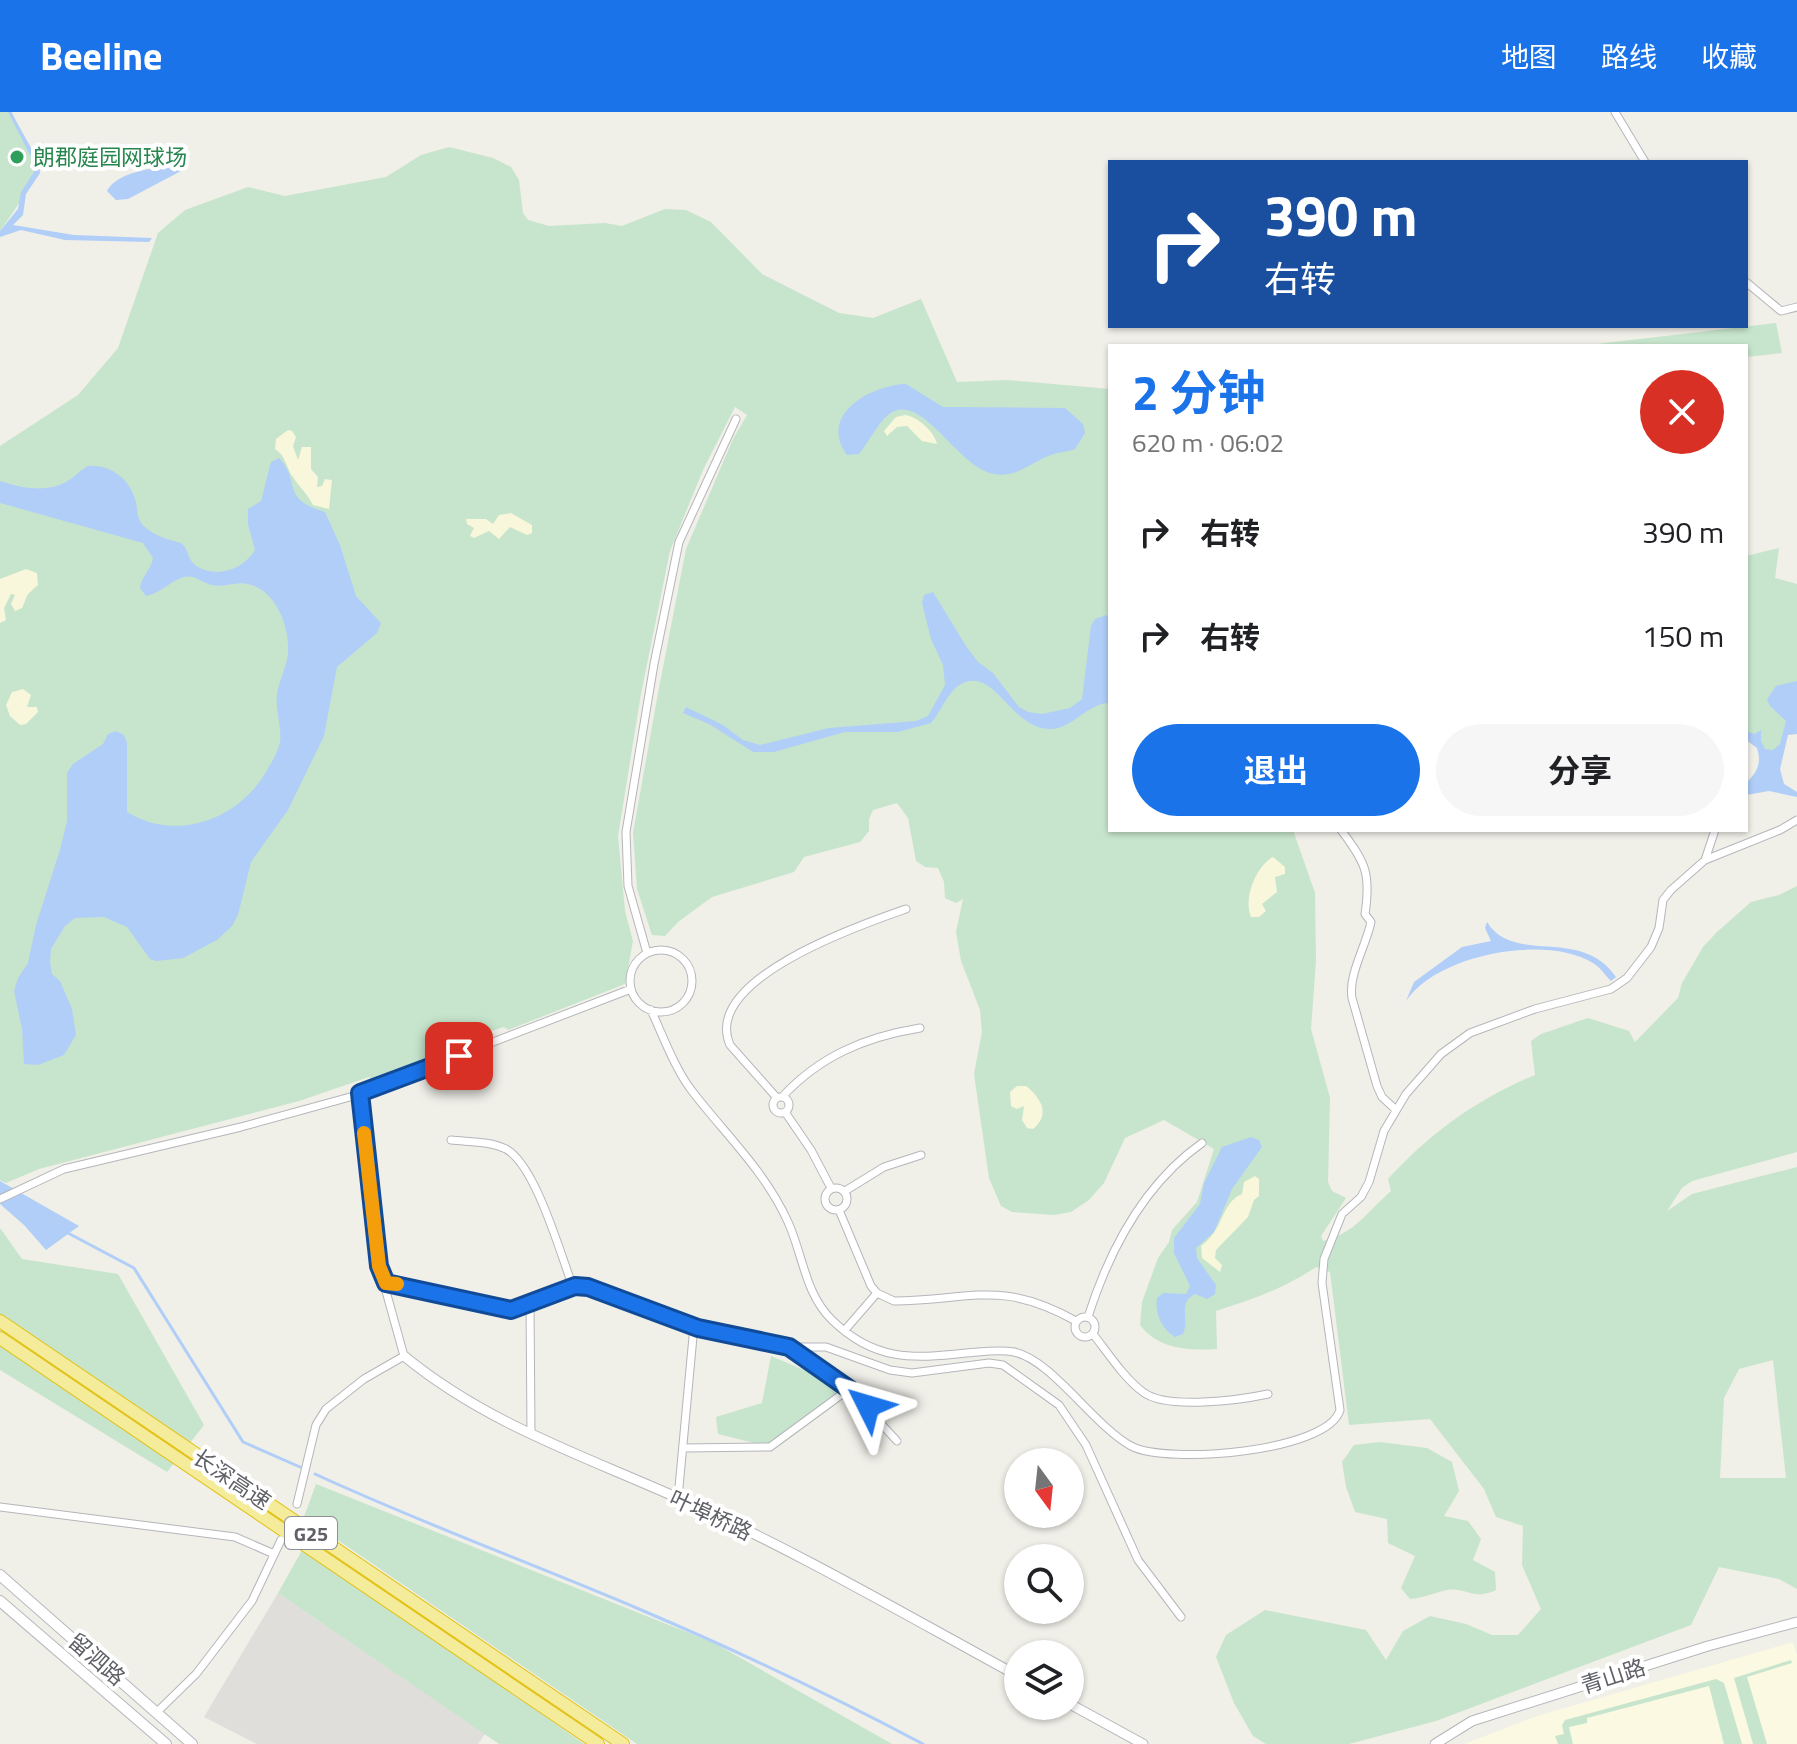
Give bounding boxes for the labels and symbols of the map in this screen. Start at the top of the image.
place label: 朗郡庭园网球场 [33,140,187,174]
marker: 朗郡庭园网球场 [8,148,26,166]
pin [425,1022,493,1090]
position arrow [826,1364,910,1448]
street label: 长深高速 [186,1440,278,1518]
north arrow [1004,1448,1084,1528]
street label: 叶埠桥路 [664,1481,758,1549]
road number: G25 [285,1517,337,1549]
street label: 留泗路 [61,1625,133,1693]
street label: 青山路 [1576,1650,1650,1702]

